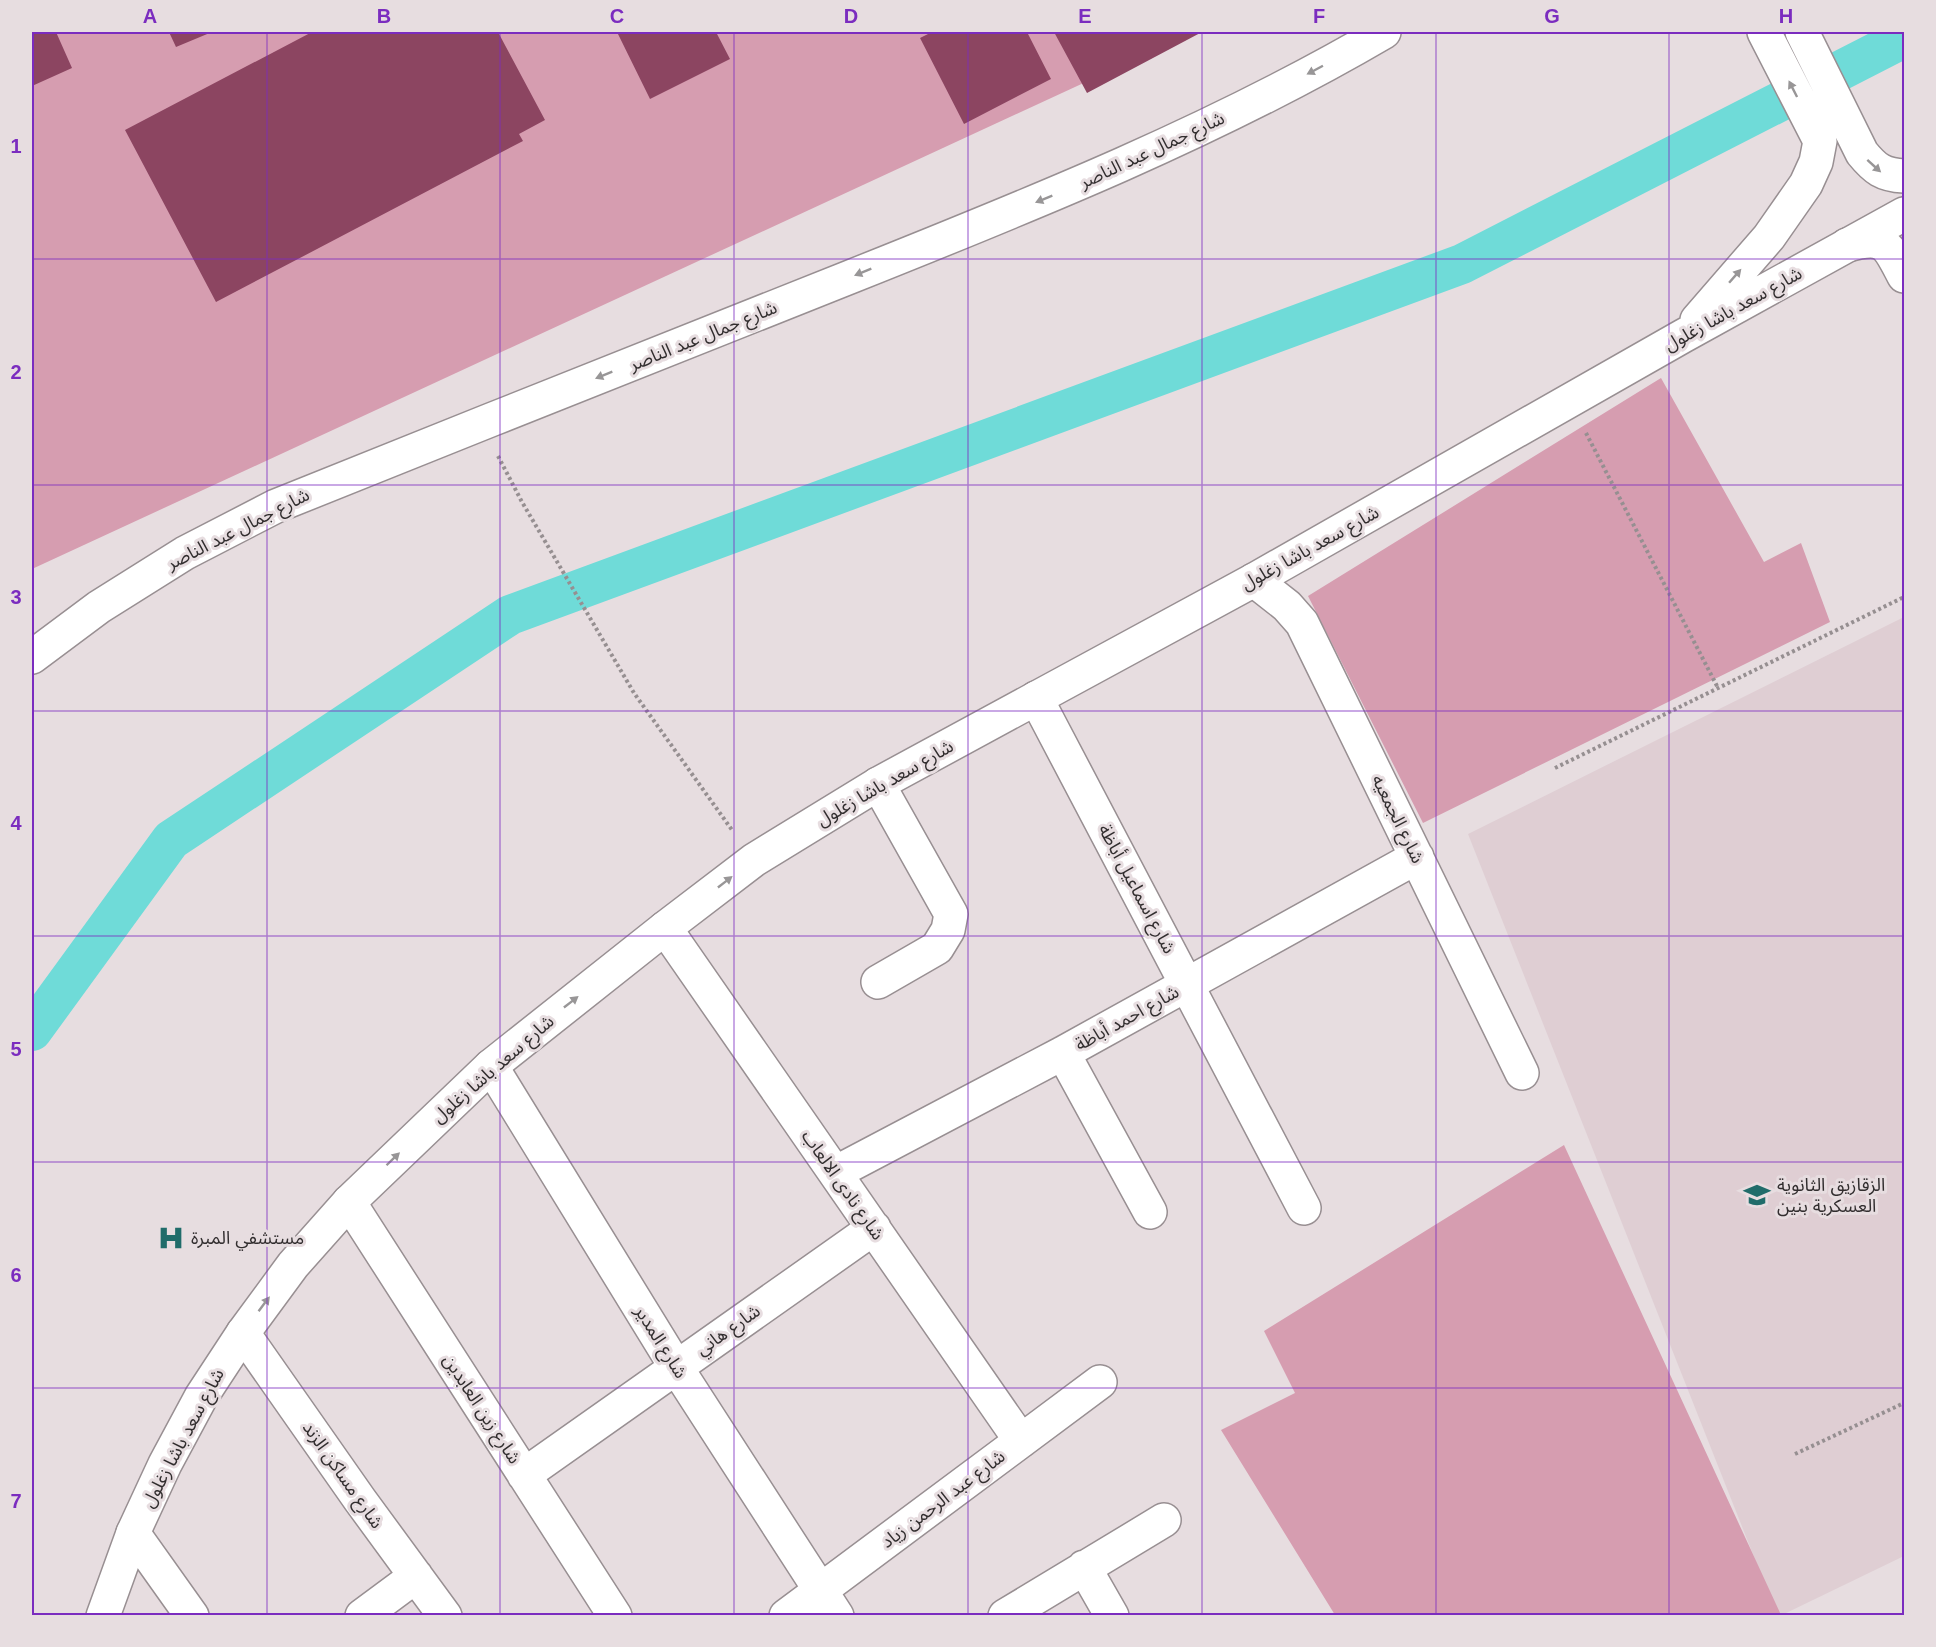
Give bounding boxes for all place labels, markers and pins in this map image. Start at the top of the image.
place label: الزقازيق الثانوية العسكرية بنين [1777,1175,1885,1217]
school or university icon: الزقازيق الثانوية العسكرية بنين [1742,1180,1772,1210]
hospital icon: مستشفي المبرة [156,1223,186,1253]
place label: مستشفي المبرة [191,1228,304,1251]

